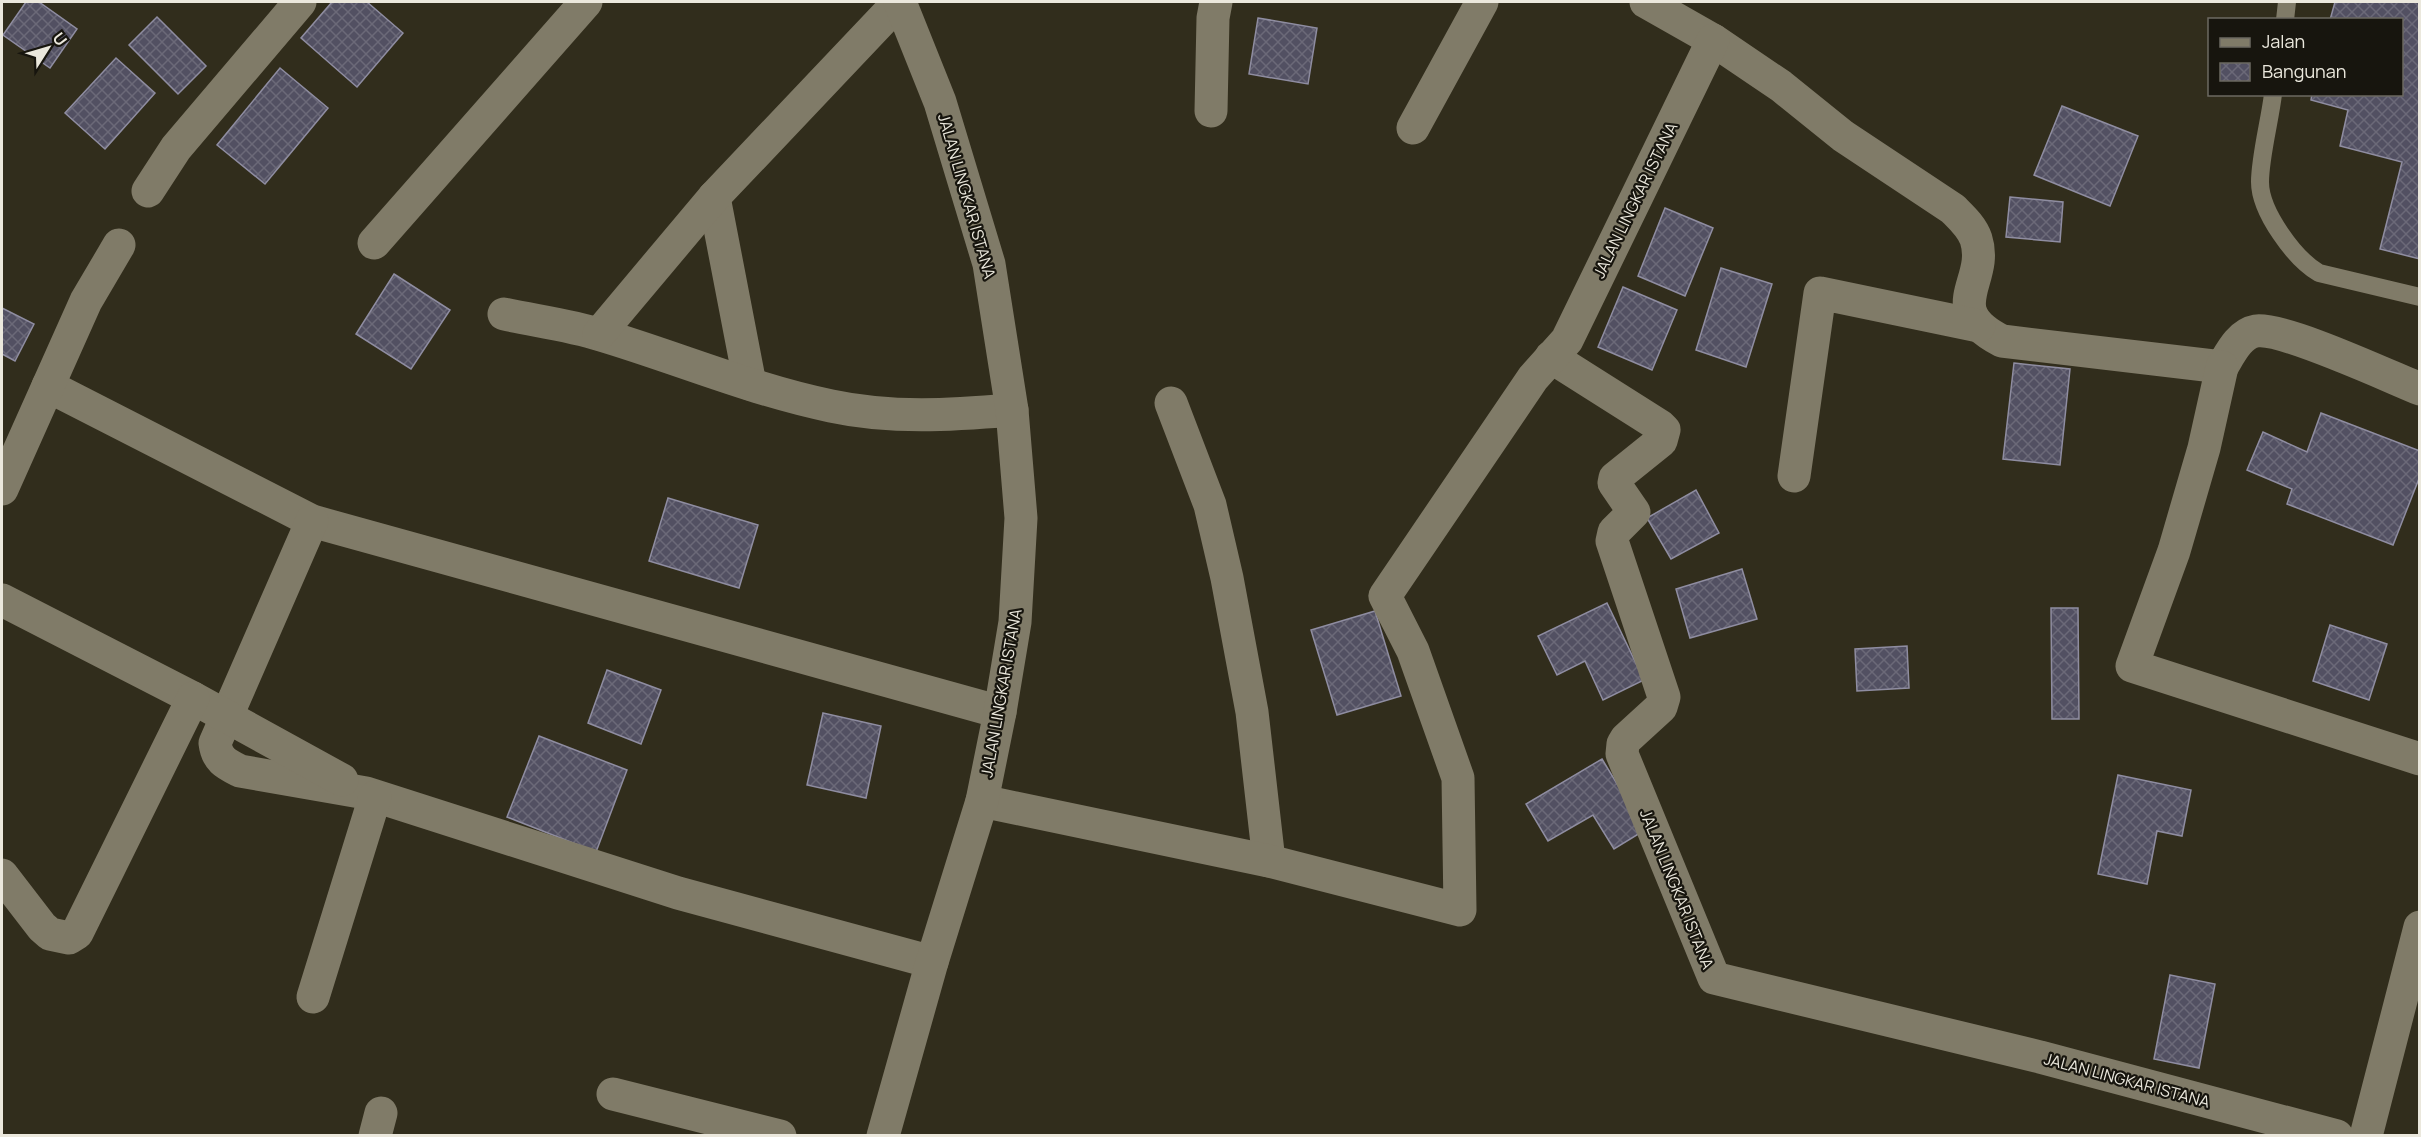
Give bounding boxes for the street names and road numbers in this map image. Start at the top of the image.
street label: JALAN LINGKAR ISTANA [933,111,1001,281]
street label: JALAN LINGKAR ISTANA [1588,118,1682,282]
street label: JALAN LINGKAR ISTANA [975,607,1027,779]
street label: JALAN LINGKAR ISTANA [1635,806,1719,972]
street label: JALAN LINGKAR ISTANA [2042,1047,2212,1113]

